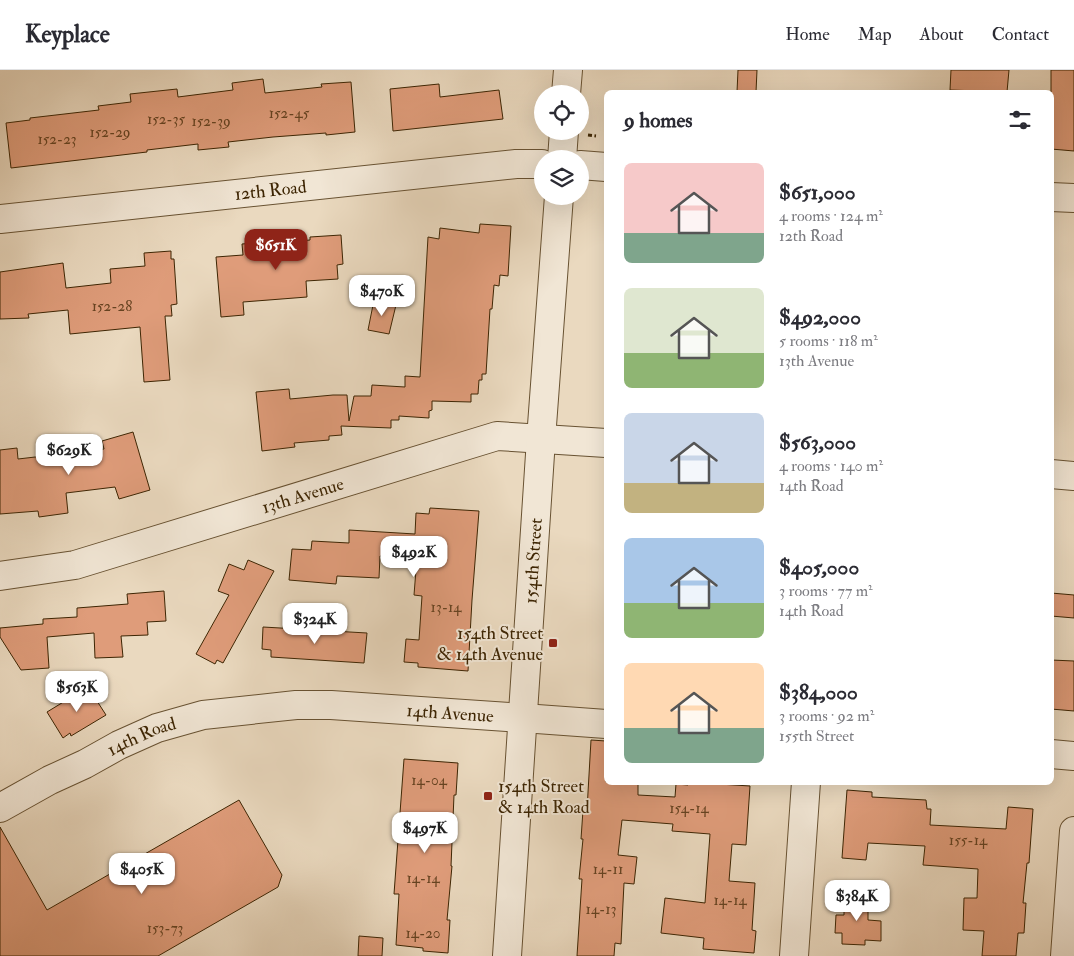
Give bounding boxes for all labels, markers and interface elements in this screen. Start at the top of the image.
text: Keyplace [25,19,110,50]
text: Home [785,23,830,46]
text: Map [858,23,892,46]
text: About [920,23,964,46]
text: Contact [992,23,1049,46]
map controls [534,85,589,205]
button: locate [534,85,589,140]
house number: 152-45 [269,104,310,123]
icon: filters [1006,106,1034,134]
text: 9 homes [624,107,693,134]
house number: 152-35 [147,110,185,129]
house number: 152-39 [191,112,231,131]
house number: 152-29 [89,123,131,142]
house number: 152-23 [37,130,77,149]
button: layers [534,150,589,205]
street label: 12th Road [233,175,308,206]
text: $651,000 [779,179,855,206]
icon: home [664,183,724,243]
text: 4 rooms · 124 m² [779,206,883,226]
text: 12th Road [779,226,843,246]
pin: $651K [241,228,311,271]
text: $651K [255,235,297,255]
pin: $470K [347,274,417,317]
text: $470K [360,281,404,301]
house number: 152-28 [92,297,132,316]
text: $492,000 [779,304,861,331]
icon: home [664,308,724,368]
text: 5 rooms · 118 m² [779,331,878,351]
text: 13th Avenue [779,351,854,371]
text: $563,000 [779,429,856,456]
icon: home [664,433,724,493]
pin: $629K [34,434,104,476]
text: $629K [47,440,91,460]
text: 4 rooms · 140 m² [779,456,883,476]
street label: 13th Avenue [259,472,347,519]
text: 14th Road [779,476,844,496]
street label: 154th Street [519,517,548,605]
pin: $492K [379,536,449,578]
text: $492K [391,542,437,562]
text: $405,000 [779,554,859,581]
icon: home [664,558,724,618]
text: 3 rooms · 77 m² [779,581,873,601]
house number: 13-14 [431,598,462,617]
text: 14th Road [779,601,844,621]
pin: $324K [280,602,350,645]
text: $324K [293,609,337,629]
place label: 154th Street & 14th Avenue [437,622,543,666]
marker: 154th Street & 14th Avenue [547,637,559,649]
pin: $563K [42,670,112,713]
text: $563K [56,677,98,697]
text: $384,000 [779,679,858,706]
icon: home [664,683,724,743]
street label: 14th Avenue [406,699,495,728]
text: 3 rooms · 92 m² [779,706,874,726]
street label: 14th Road [103,712,179,761]
text: 155th Street [779,726,854,746]
house number: 14-04 [411,771,448,790]
place label: 154th Street & 14th Road [498,775,590,819]
marker: 154th Street & 14th Road [482,790,494,802]
house number: 154-14 [669,799,710,818]
pin: $497K [390,812,460,854]
text: $497K [403,818,447,838]
house number: 155-14 [949,831,988,850]
pin: $405K [107,852,177,895]
text: $405K [120,859,164,879]
house number: 14-11 [593,860,623,879]
house number: 14-14 [406,869,441,888]
pin: $384K [822,880,892,922]
text: $384K [836,886,878,906]
house number: 14-14 [713,891,748,910]
house number: 14-13 [586,900,616,919]
house number: 153-73 [147,919,183,938]
house number: 14-20 [405,924,441,943]

